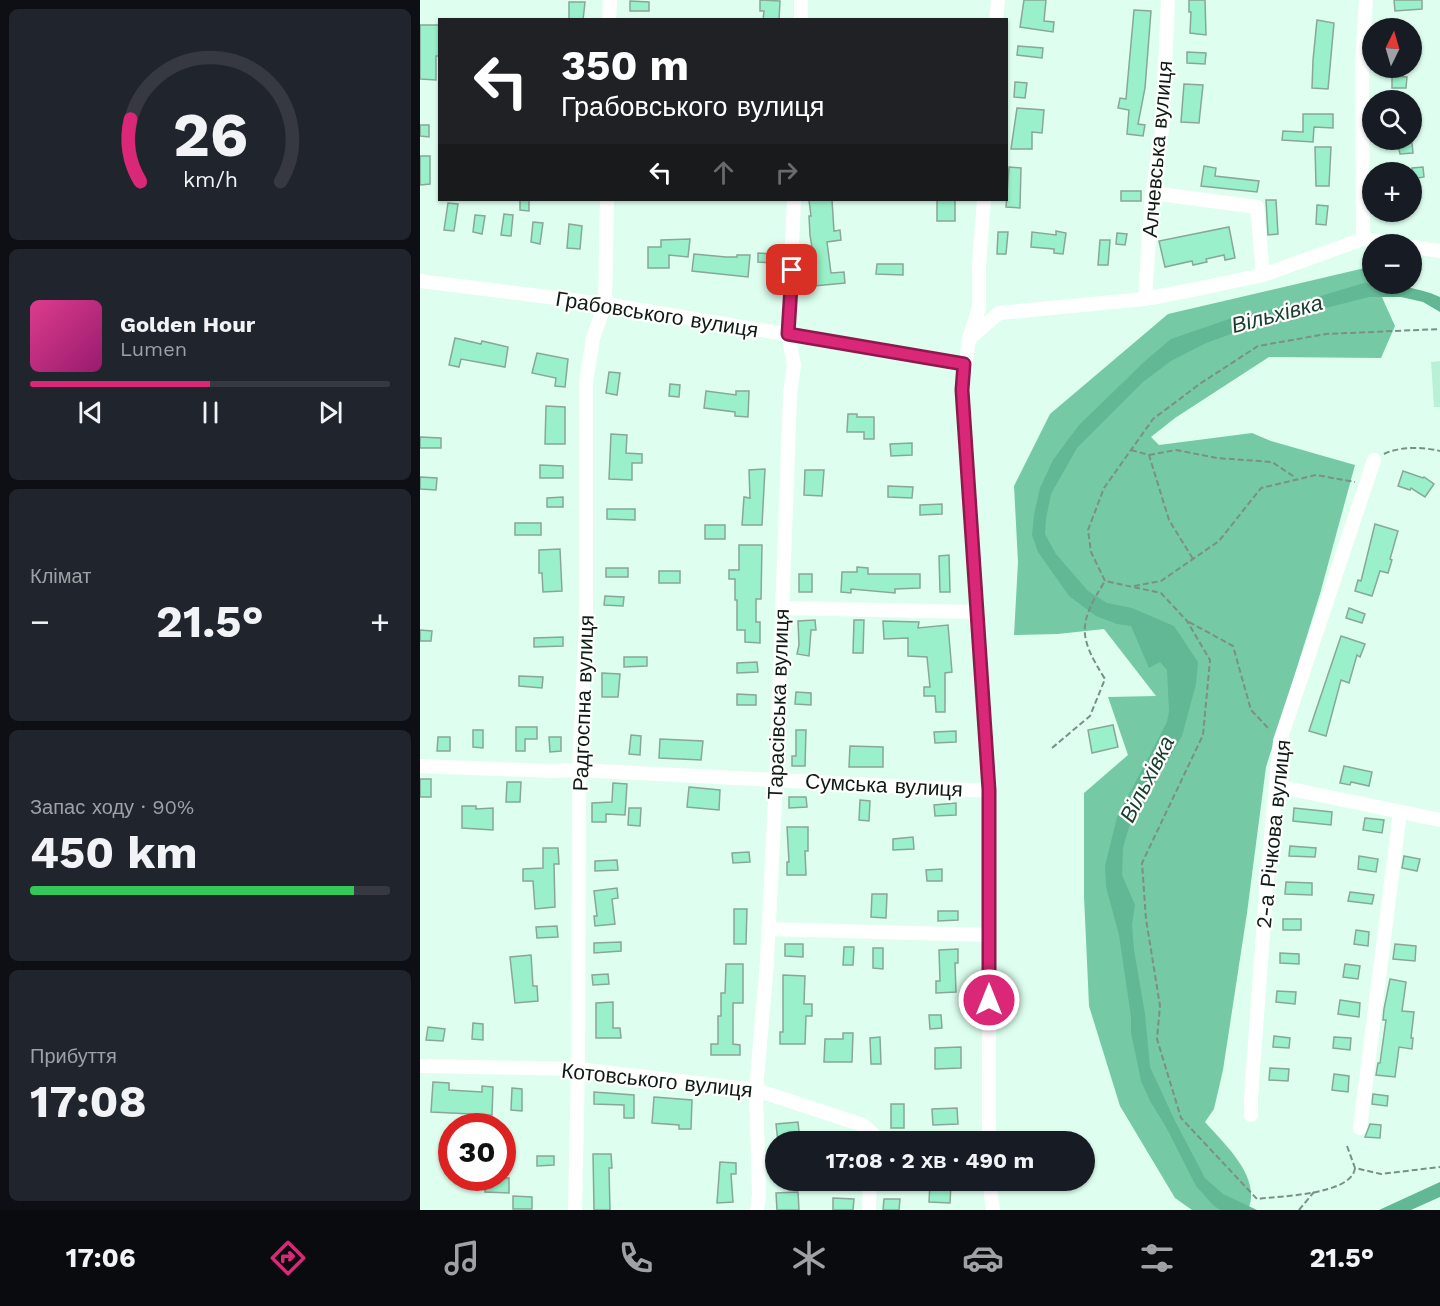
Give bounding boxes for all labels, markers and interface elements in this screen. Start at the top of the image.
north arrow [1362,18,1422,78]
map controls [1362,18,1422,294]
text: 350 m [561,41,689,90]
icon: left [462,42,540,120]
street label: Алчевська вулиця [1137,60,1177,238]
button: search [1362,90,1422,150]
text: Грабовського вулиця [561,91,824,123]
text: 26 [172,98,248,171]
icon: left [644,156,677,189]
icon: ahead [707,156,740,189]
icon: right [770,156,803,189]
button: + [1362,162,1422,222]
text: km/h [182,167,238,192]
button: − [1362,234,1422,294]
pin [766,244,817,295]
icon: arrive [775,253,808,286]
street label: Грабовського вулиця [554,286,760,342]
water label: Вільхівка [1229,290,1325,338]
text: Golden Hour [120,312,255,337]
text: Lumen [120,337,187,361]
icon: previous [74,396,107,429]
icon: pause [194,396,227,429]
icon: next [314,396,347,429]
text: Клімат [30,564,91,588]
text: 21.5° [156,595,264,648]
text: − [30,602,50,641]
text: + [370,602,390,641]
street label: Тарасівська вулиця [762,608,794,800]
street label: Радгоспна вулиця [567,614,599,792]
water label: Вільхівка [1115,732,1179,826]
street label: 2-а Річкова вулиця [1251,738,1295,930]
street label: Сумська вулиця [804,768,964,802]
text: Запас ходу · 90% [30,795,194,819]
text: 450 km [30,826,198,879]
position arrow [957,968,1021,1032]
text: Прибуття [30,1044,117,1068]
street label: Котовського вулиця [560,1058,754,1102]
text: 17:08 [30,1075,147,1128]
speed limit sign: 30 [438,1113,516,1191]
text: 17:08 · 2 хв · 490 m [826,1148,1034,1173]
icon: directions [267,1237,309,1279]
icon: music [441,1237,483,1279]
icon: phone [615,1237,657,1279]
icon: climate [788,1237,830,1279]
icon: car [962,1237,1004,1279]
icon: filters [1136,1237,1178,1279]
text: 17:06 [66,1242,136,1274]
text: 21.5° [1309,1242,1374,1274]

